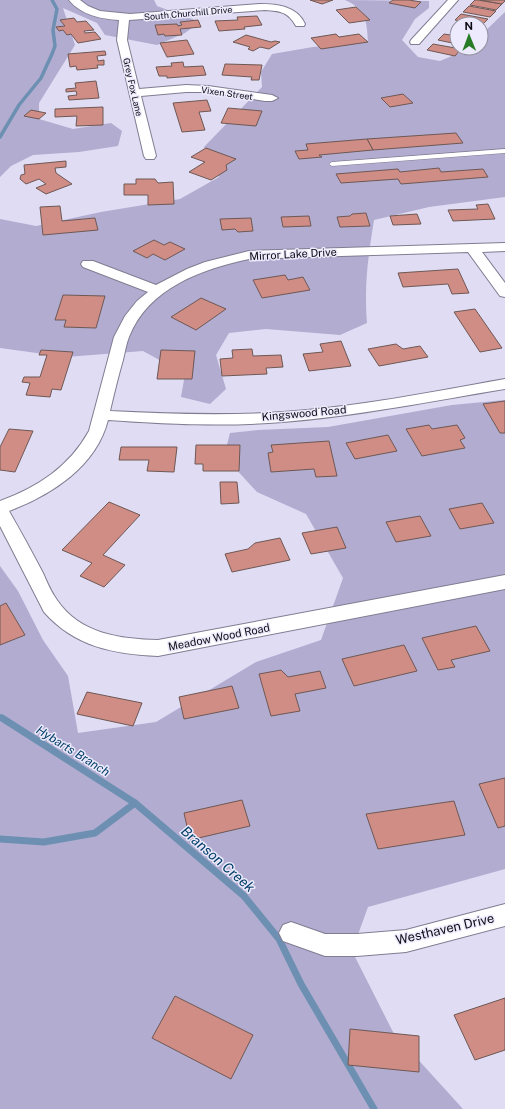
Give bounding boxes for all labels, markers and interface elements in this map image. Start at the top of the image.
street label: South Churchill Drive [143,4,233,22]
north arrow [449,16,489,56]
text: N [464,20,473,32]
street label: Grey Fox Lane [121,57,145,117]
street label: Vixen Street [201,84,254,102]
street label: Mirror Lake Drive [249,246,337,262]
street label: Kingswood Road [261,403,347,423]
street label: Meadow Wood Road [167,621,271,653]
water label: Hybarts Branch [34,723,113,779]
water label: Branson Creek [178,823,258,896]
street label: Westhaven Drive [394,910,496,948]

